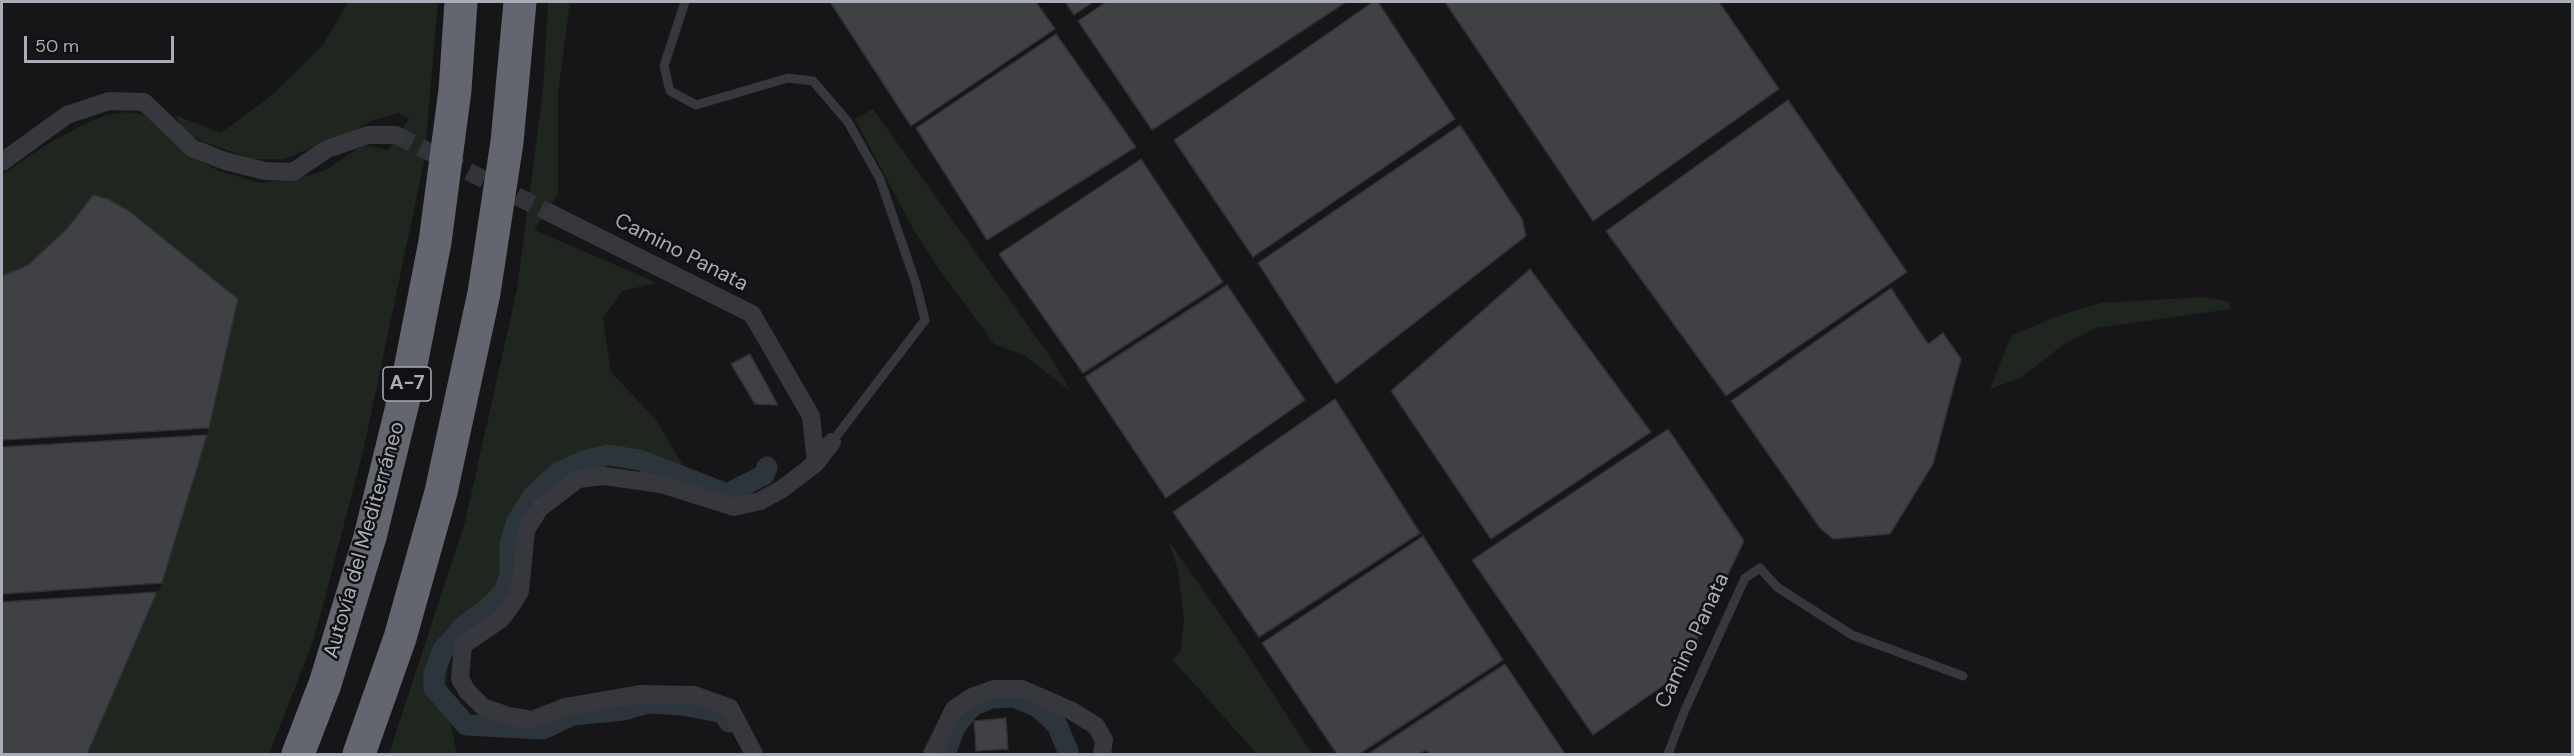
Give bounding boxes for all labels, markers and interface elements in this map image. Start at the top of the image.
scale bar [27,24,177,62]
text: 50 m [35,34,79,58]
street label: Camino Panata [610,209,752,297]
road number: A-7 [383,367,431,401]
street label: Autovía del Mediterráneo [319,419,411,661]
street label: Camino Panata [1651,569,1735,713]

